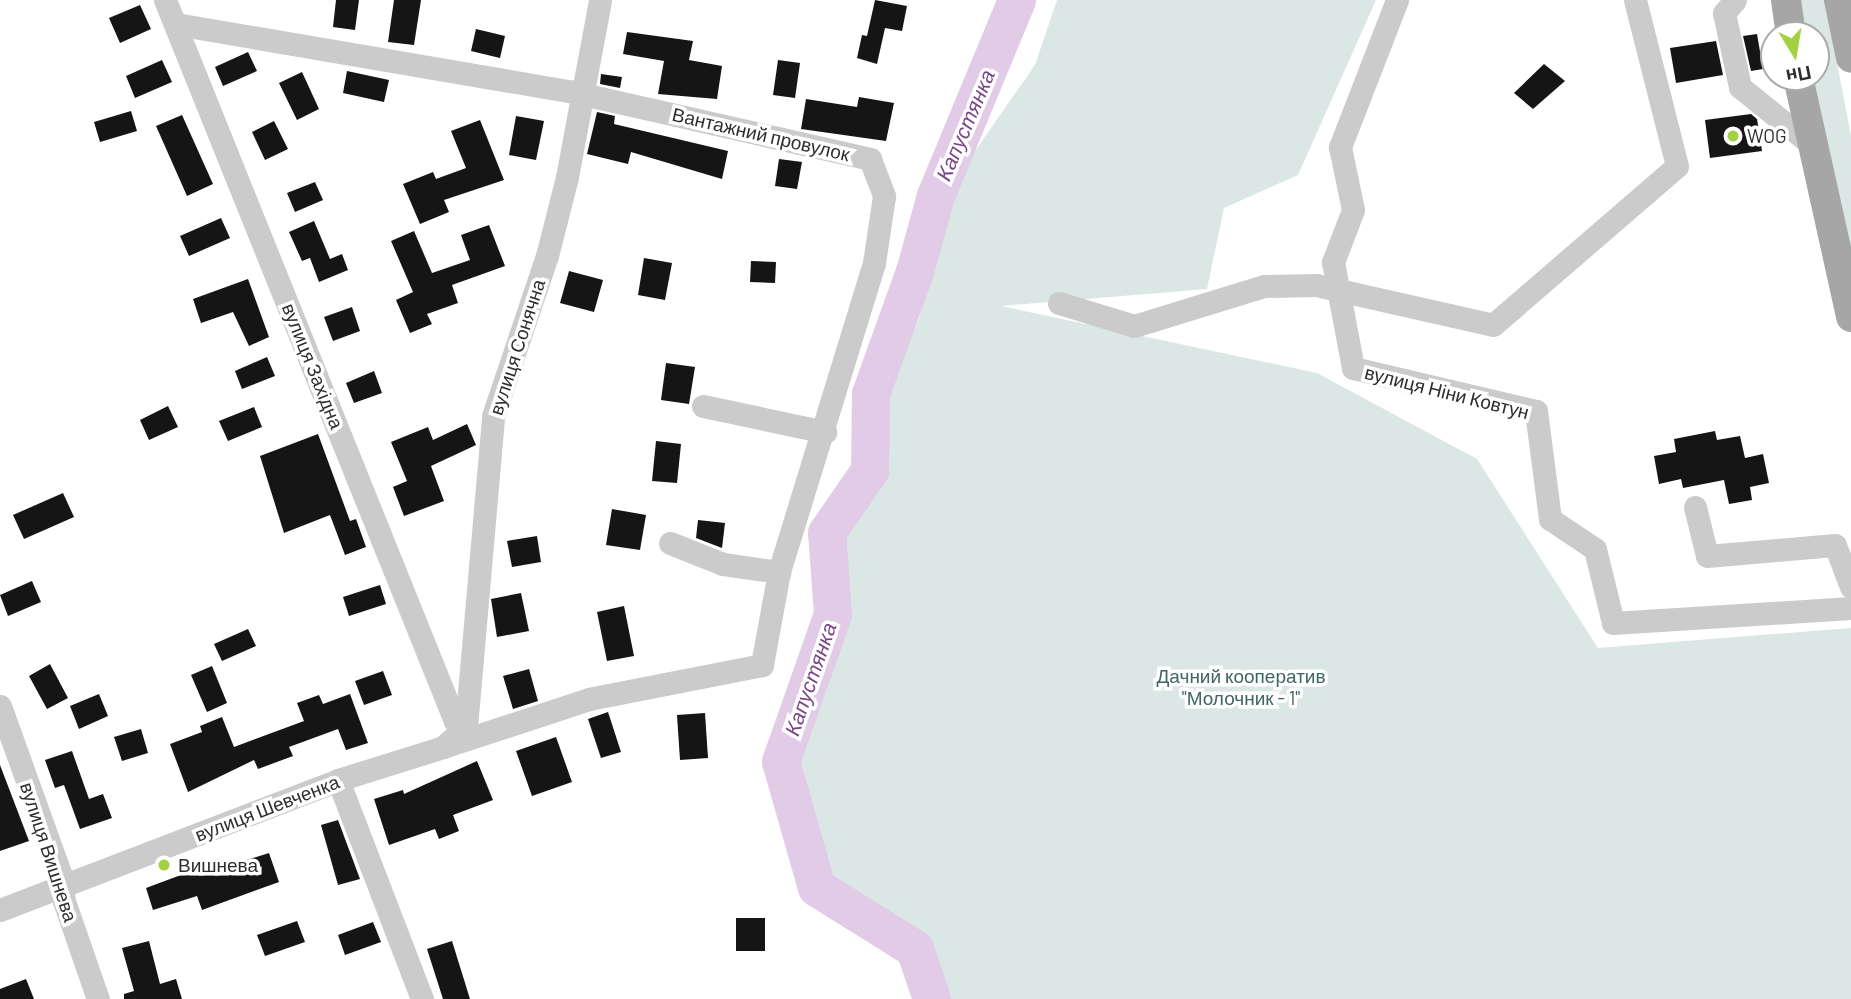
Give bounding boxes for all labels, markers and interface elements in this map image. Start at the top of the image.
north arrow [1760,21,1830,91]
text: Пн [1784,61,1813,89]
water label: Капустянка [930,66,1000,184]
street label: Вантажний провулок [670,102,852,166]
place label: WOG [1747,125,1787,147]
marker: WOG [1725,128,1741,144]
street label: вулиця Сонячна [484,276,550,418]
street label: вулиця Західна [277,300,349,432]
street label: вулиця Ніни Ковтун [1362,361,1532,423]
water label: Капустянка [779,619,841,739]
park label: Дачний кооператив "Молочник - 1" [1156,665,1326,709]
street label: вулиця Шевченка [192,770,342,846]
street label: вулиця Вишнева [16,779,82,925]
place label: Вишнева [178,854,258,876]
marker: Вишнева [156,857,172,873]

